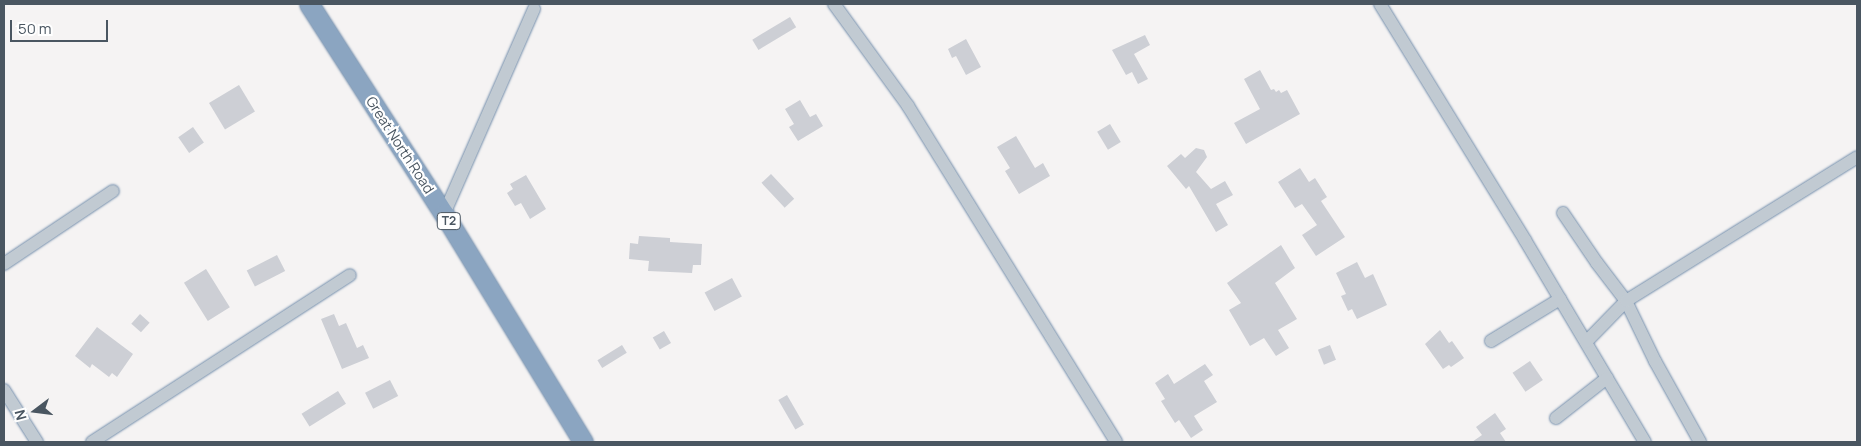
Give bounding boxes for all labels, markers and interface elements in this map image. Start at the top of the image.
scale bar [12,10,110,42]
text: 50 m [18,18,52,39]
street label: Great North Road [363,94,437,196]
road number: T2 [436,212,462,230]
north arrow [10,386,60,436]
text: N [10,408,31,422]

